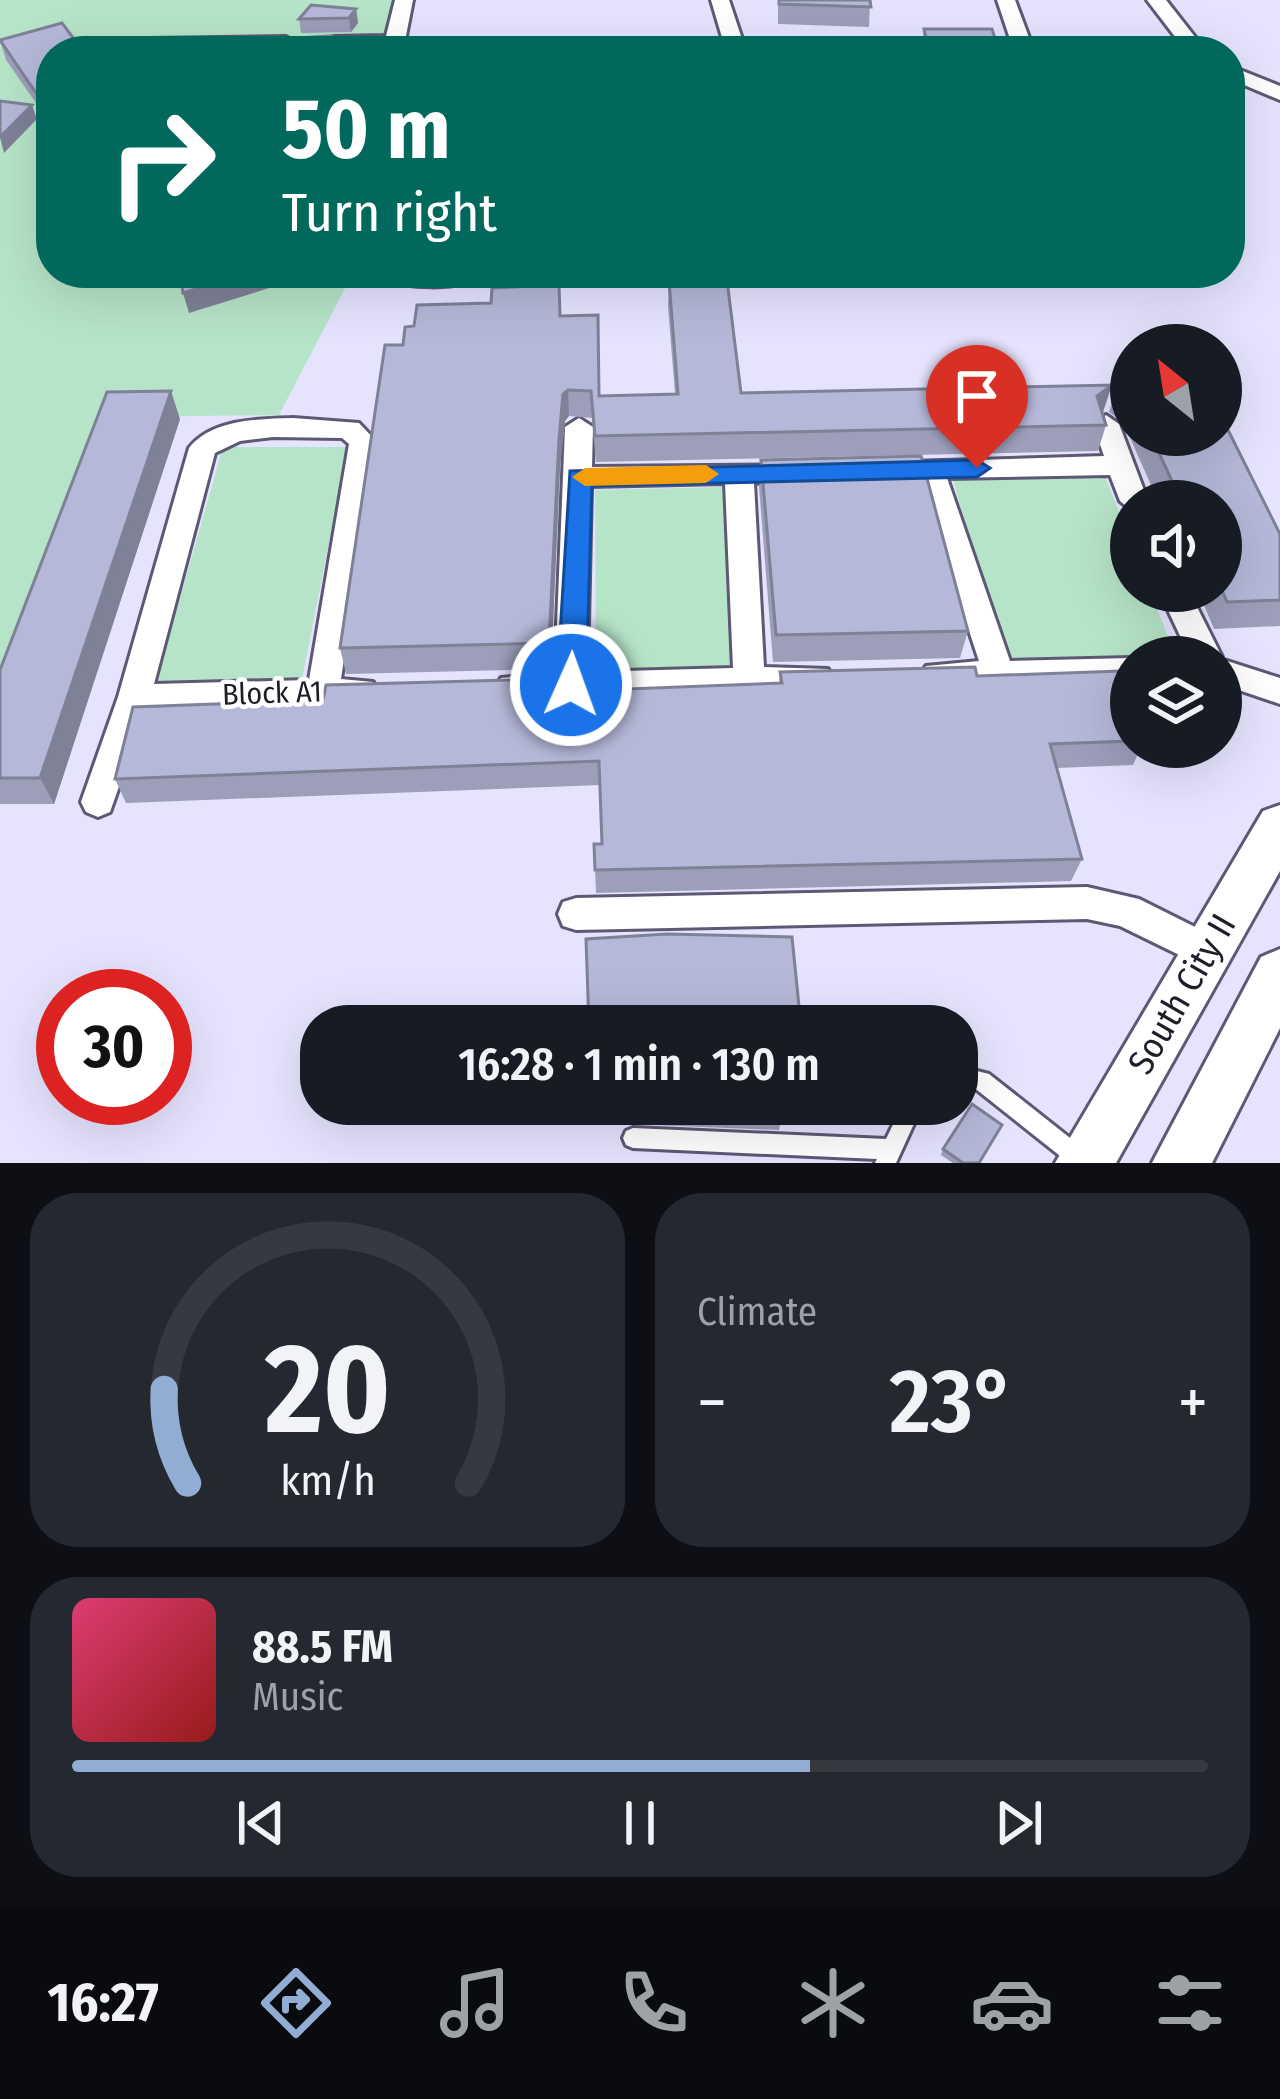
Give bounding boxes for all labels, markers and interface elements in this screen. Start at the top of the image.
text: 50 m [282,79,451,180]
icon: right [84,84,240,240]
text: Turn right [282,181,497,245]
north arrow [1110,324,1242,456]
map controls [1110,324,1242,768]
pin [926,345,1028,468]
icon: arrive [944,363,1010,429]
button: sound [1110,480,1242,612]
position arrow [508,622,634,748]
button: layers [1110,636,1242,768]
street label: Block A1 [221,673,323,713]
street label: South City II [1119,906,1245,1082]
speed limit sign: 30 [36,969,192,1125]
text: 16:28 · 1 min · 130 m [458,1038,820,1092]
text: Climate [697,1289,817,1335]
text: 20 [264,1315,390,1465]
text: 23° [890,1348,1015,1456]
text: − [697,1363,727,1442]
text: + [1178,1363,1208,1442]
text: km/h [280,1455,375,1506]
text: 88.5 FM [252,1620,393,1674]
text: Music [252,1674,343,1720]
icon: previous [228,1790,294,1856]
icon: pause [607,1790,673,1856]
icon: next [986,1790,1052,1856]
icon: directions [254,1961,338,2045]
icon: music [433,1961,517,2045]
icon: phone [612,1961,696,2045]
icon: climate [791,1961,875,2045]
icon: car [970,1961,1054,2045]
icon: filters [1148,1961,1232,2045]
text: 16:27 [47,1971,159,2035]

